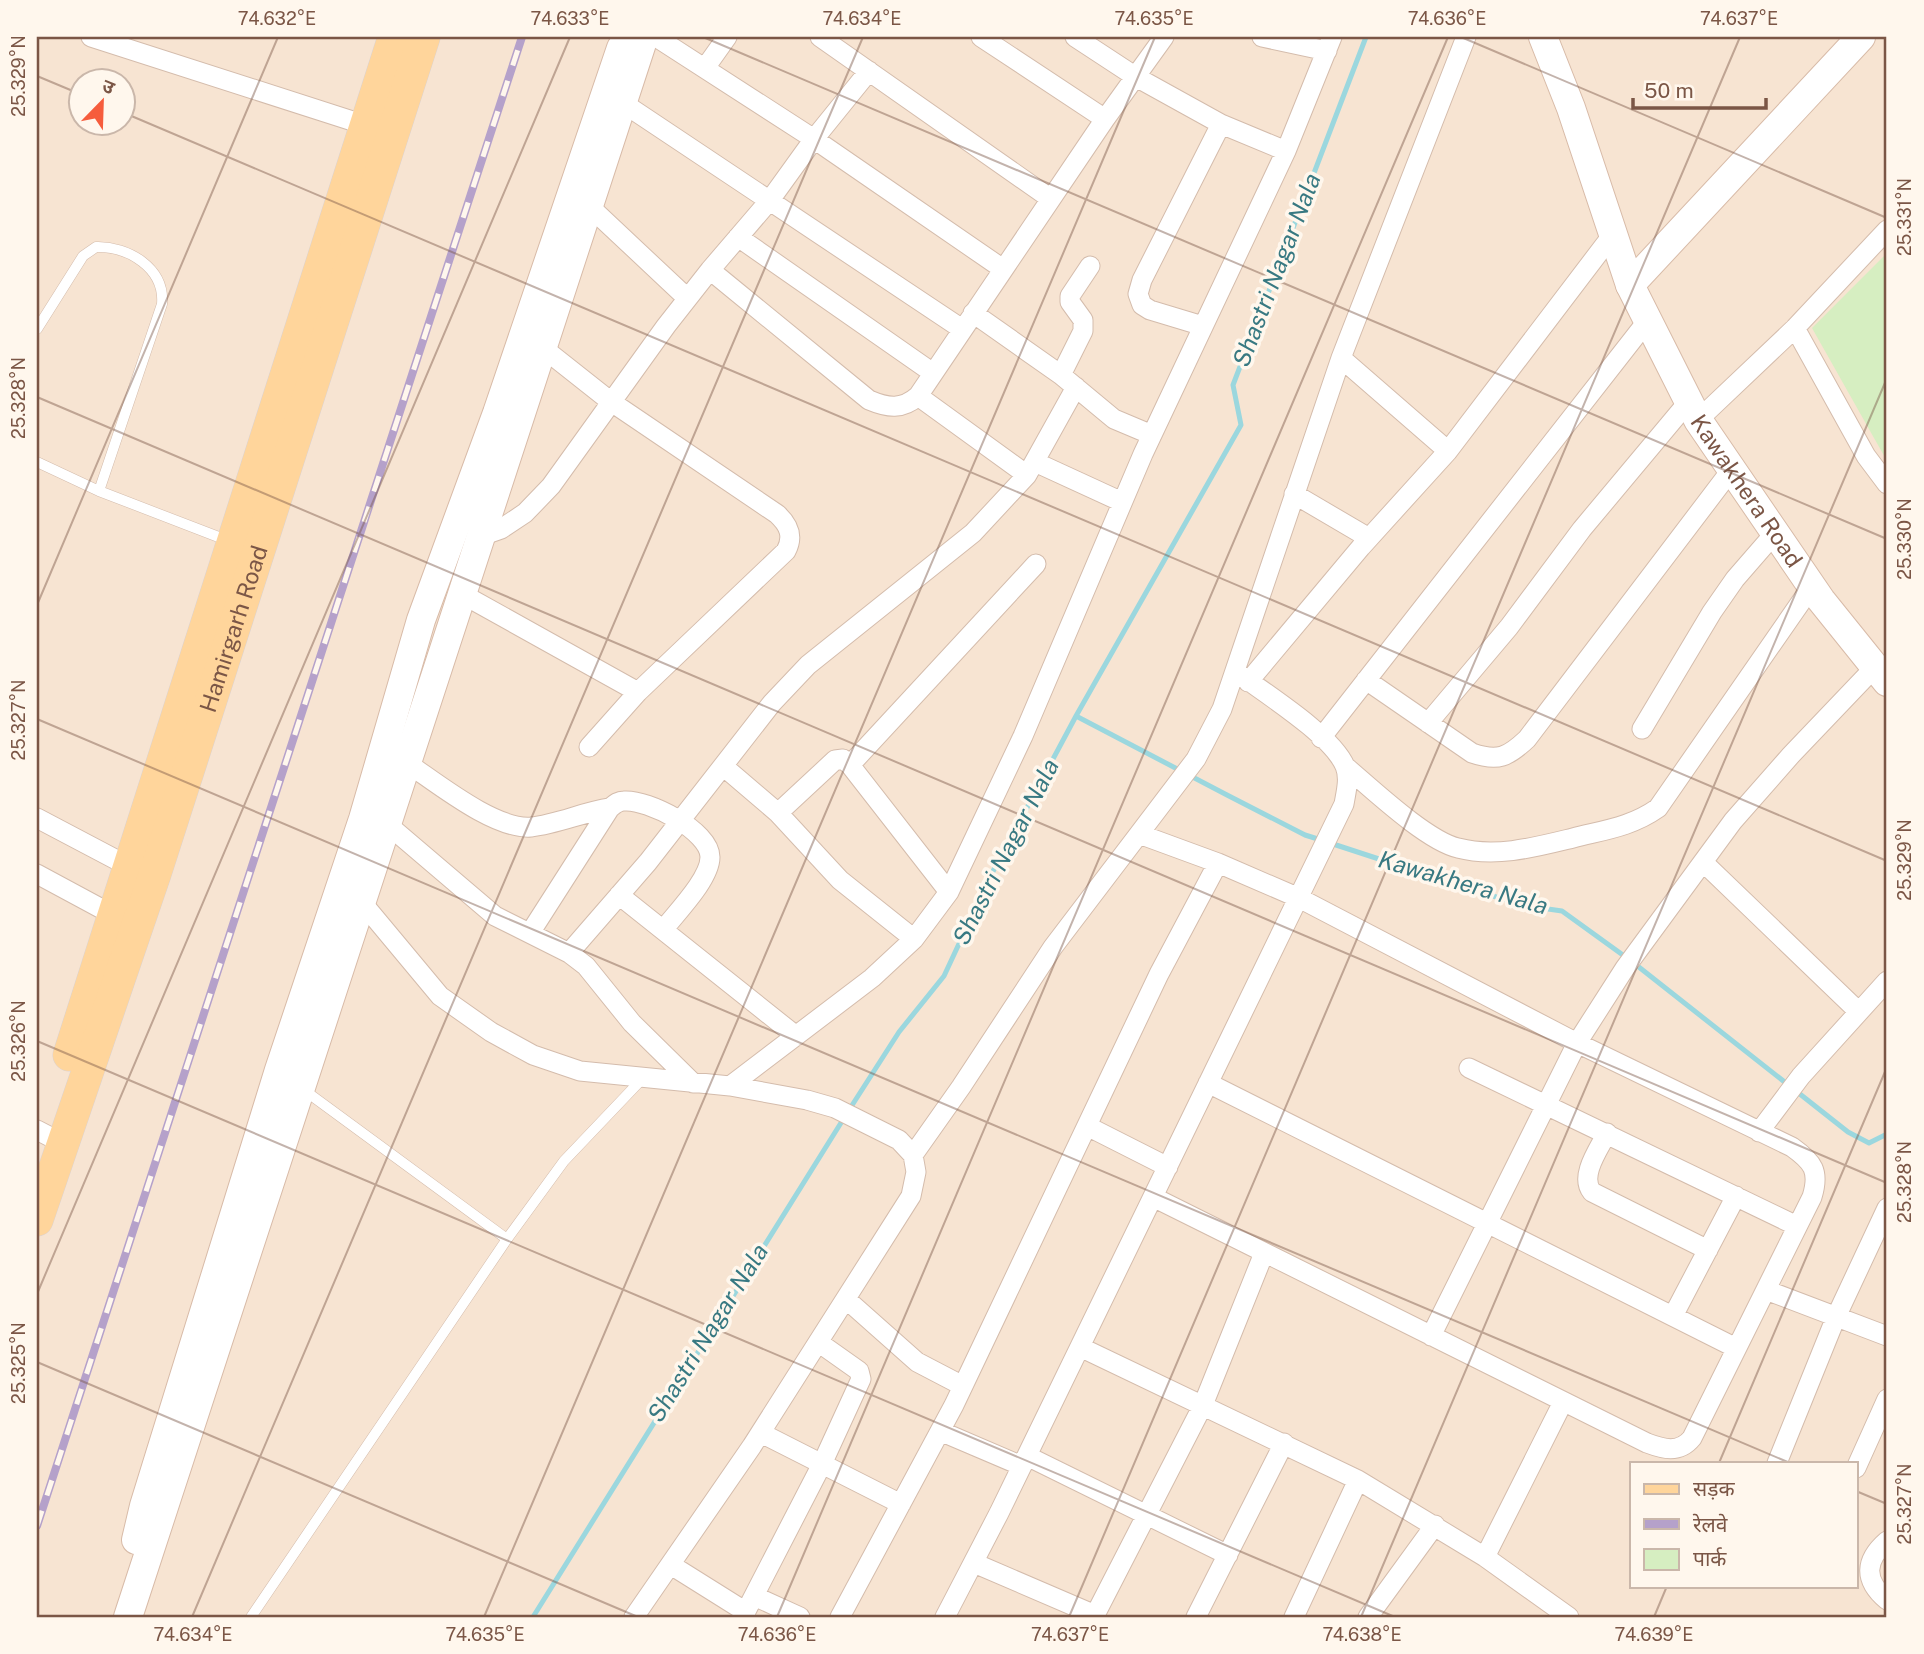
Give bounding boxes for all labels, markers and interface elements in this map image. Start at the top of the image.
text: 74.632°E [238,8,316,29]
text: 74.633°E [531,8,609,29]
text: 74.634°E [823,8,901,29]
text: 74.635°E [1114,8,1194,29]
text: 74.636°E [1408,8,1486,29]
text: 74.637°E [1700,8,1778,29]
text: 25.329°N [8,35,29,117]
north arrow [66,66,136,136]
scale bar [1633,66,1766,110]
text: उ [99,74,119,99]
text: 50 m [1644,78,1694,103]
water label: Shastri Nagar Nala [1226,169,1326,370]
text: 25.331°N [1894,178,1915,256]
text: 25.328°N [8,357,29,439]
street label: Kawakhera Road [1685,409,1809,572]
text: 25.330°N [1894,498,1915,580]
street label: Hamirgarh Road [194,542,273,716]
text: 25.327°N [8,679,29,761]
water label: Shastri Nagar Nala [946,754,1064,949]
text: 25.329°N [1894,819,1915,901]
water label: Kawakhera Nala [1375,844,1551,920]
text: 25.326°N [8,1000,29,1082]
text: 25.328°N [1894,1141,1915,1223]
water label: Shastri Nagar Nala [641,1238,773,1427]
text: 25.325°N [8,1322,29,1404]
legend [1630,1462,1857,1588]
text: 25.327°N [1894,1463,1915,1545]
text: सड़क [1693,1476,1735,1501]
text: रेलवे [1692,1512,1728,1537]
text: पार्क [1693,1546,1727,1571]
text: 74.634°E [154,1624,232,1645]
text: 74.635°E [445,1624,525,1645]
text: 74.636°E [738,1624,816,1645]
text: 74.637°E [1031,1624,1109,1645]
text: 74.638°E [1322,1624,1402,1645]
text: 74.639°E [1615,1624,1693,1645]

